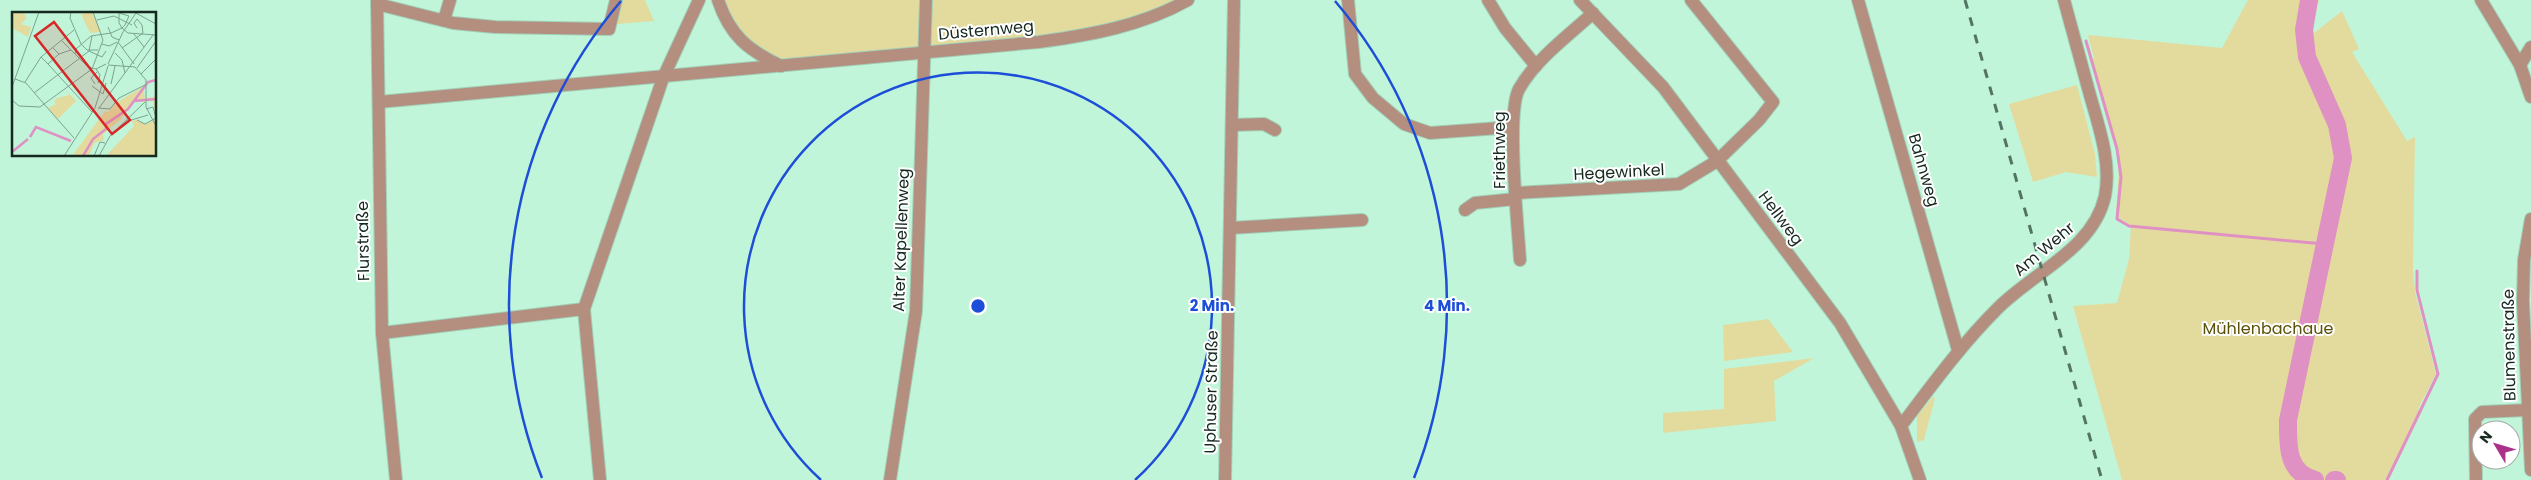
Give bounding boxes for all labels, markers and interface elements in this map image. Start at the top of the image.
inset map [12,12,156,156]
street label: Düsternweg [937,14,1035,46]
street label: Friethweg [1488,111,1511,189]
street label: Bahnweg [1903,131,1945,209]
street label: Hegewinkel [1573,158,1665,186]
street label: Alter Kapellenweg [887,168,915,312]
street label: Hellweg [1753,186,1809,250]
street label: Flurstraße [351,201,375,281]
street label: Am Wehr [2009,217,2079,281]
street label: Blumenstraße [2497,289,2521,401]
text: 2 Min. [1190,295,1234,316]
text: 4 Min. [1424,295,1470,316]
centre of rings [969,297,987,315]
park label: Mühlenbachaue [2203,317,2334,340]
street label: Uphuser Straße [1198,330,1224,454]
north arrow [2471,420,2521,470]
text: N [2475,427,2497,447]

